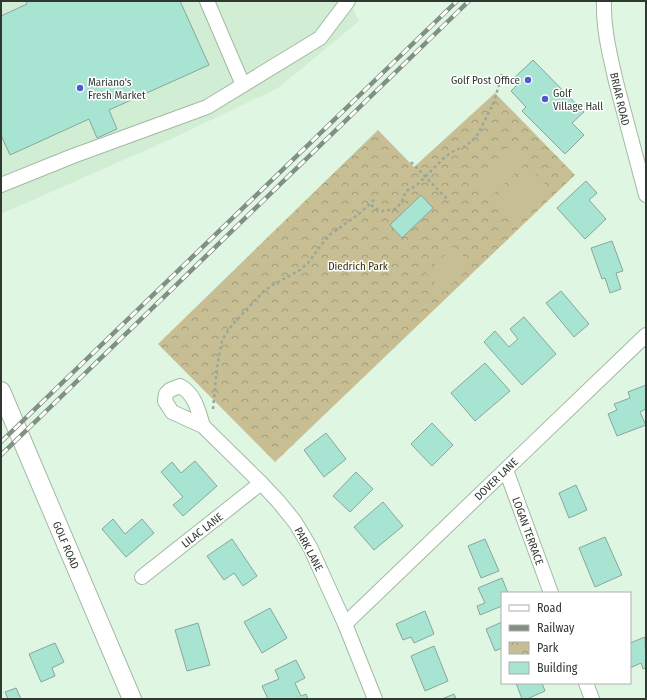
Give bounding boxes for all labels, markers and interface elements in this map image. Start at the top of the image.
street label: BRIAR ROAD [607,71,632,127]
place label: Golf Post Office [451,74,520,87]
marker: Golf Post Office [523,75,533,85]
place label: Mariano's Fresh Market [88,76,146,102]
marker: Mariano's Fresh Market [75,83,85,93]
place label: Golf Village Hall [553,87,603,113]
marker: Golf Village Hall [540,94,550,104]
park label: Diedrich Park [328,260,389,273]
street label: DOVER LANE [472,456,521,503]
street label: LOGAN TERRACE [509,495,546,567]
street label: LILAC LANE [179,510,226,551]
street label: GOLF ROAD [50,519,81,571]
street label: PARK LANE [292,525,326,573]
legend [501,592,631,684]
text: Road [537,601,562,615]
text: Railway [537,621,575,635]
text: Park [537,641,559,655]
text: Building [537,661,578,675]

